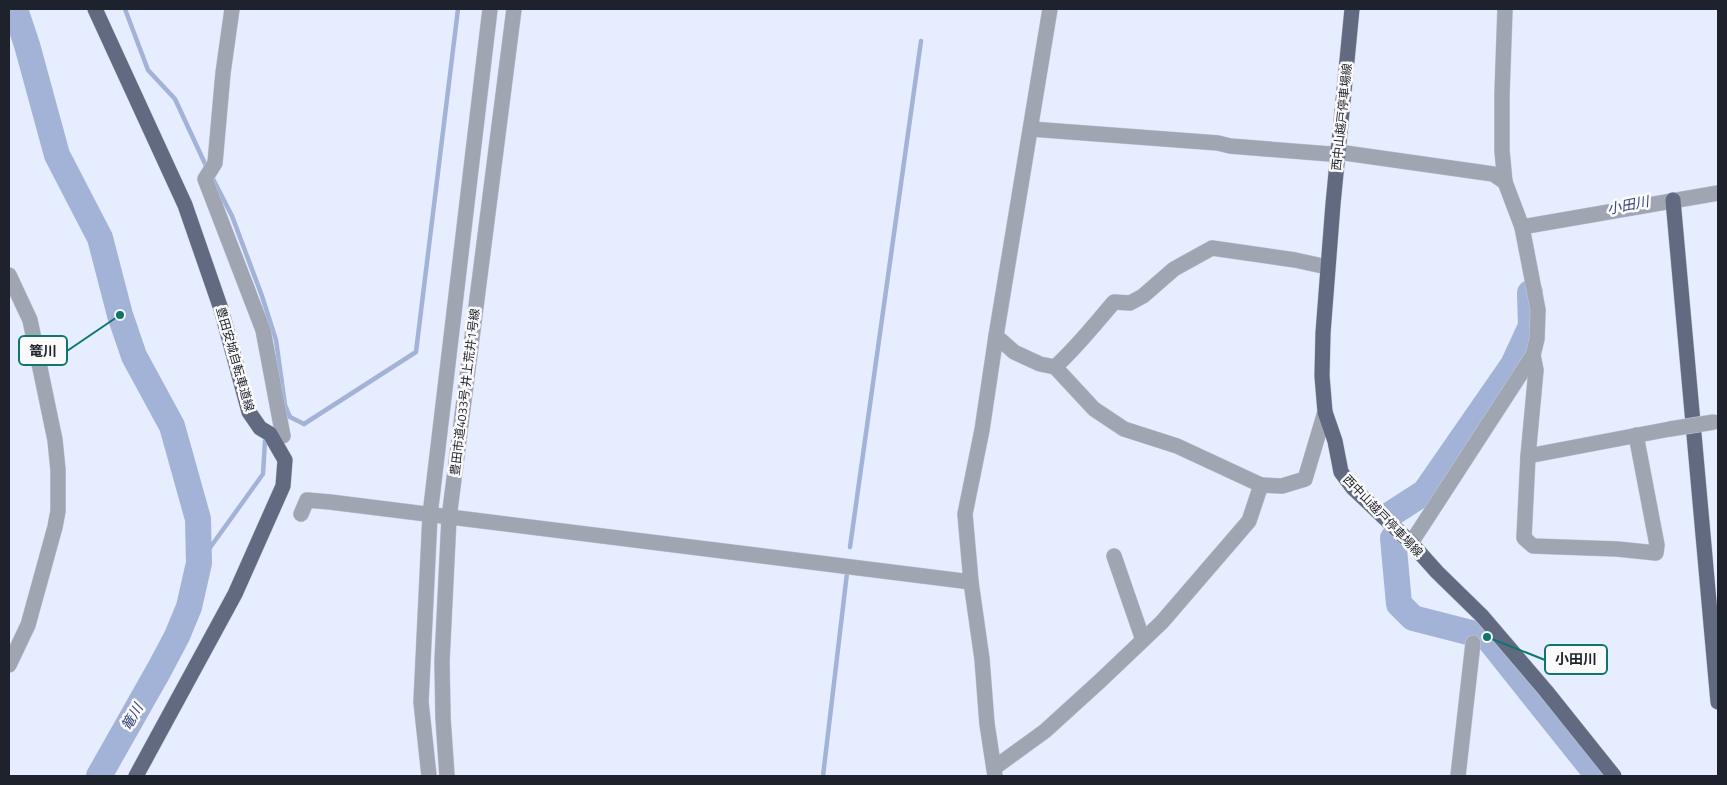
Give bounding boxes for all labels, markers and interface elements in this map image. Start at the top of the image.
street label: 西中山越戸停車場線 [1326,62,1357,172]
water label: 小田川 [1605,190,1652,219]
street label: 豊田安城自転車道線 [211,304,259,413]
street label: 豊田市道4033号 井上荒井1号線 [445,307,484,477]
callout: 篭川 [19,336,67,365]
text: 篭川 [29,340,57,361]
street label: 西中山越戸停車場線 [1339,470,1428,561]
callout: 小田川 [1545,645,1607,674]
text: 小田川 [1555,648,1597,669]
water label: 篭川 [115,698,149,734]

